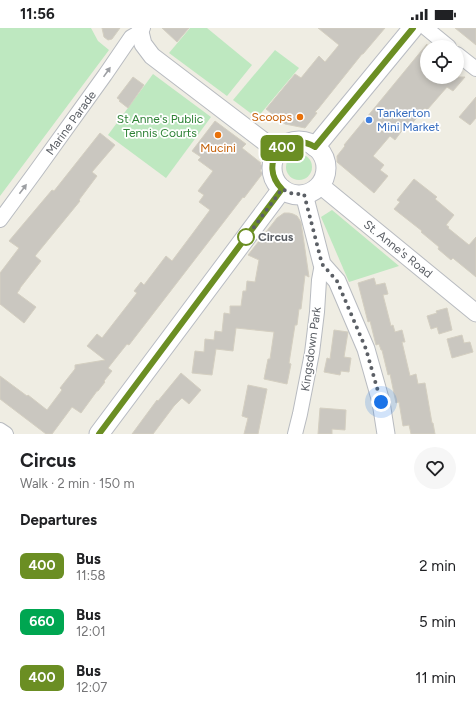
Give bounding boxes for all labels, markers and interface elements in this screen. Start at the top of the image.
text: 11:56 [20,5,55,23]
map controls [420,40,464,84]
button: locate [420,40,464,84]
one-way arrow [103,66,111,77]
street label: Marine Parade [43,88,99,158]
place label: Tankerton Mini Market [377,106,440,134]
place label: Scoops [252,110,292,124]
park label: St Anne's Public Tennis Courts [117,112,204,140]
marker: Scoops [295,112,305,122]
marker: Tankerton Mini Market [364,115,374,125]
marker: Mucini [213,130,223,140]
line badge: 400 [259,135,305,161]
text: 400 [268,139,296,156]
place label: Mucini [200,141,236,155]
one-way arrow [19,183,27,194]
street label: St. Anne's Road [361,217,435,281]
marker: Circus [237,228,255,246]
place label: Circus [258,230,294,244]
street label: Kingsdown Park [298,306,324,392]
your location [371,392,391,412]
button: heart [414,447,456,489]
text: Circus [20,449,76,472]
text: Walk · 2 min · 150 m [20,476,134,491]
text: Departures [20,511,97,529]
text: Bus [76,550,101,568]
text: 400 [28,557,56,574]
text: 2 min [419,557,456,575]
text: 11:58 [76,568,105,583]
text: Bus [76,606,101,624]
text: 660 [29,613,55,630]
text: 5 min [419,613,456,631]
text: 12:01 [76,624,106,639]
text: Bus [76,662,101,680]
text: 400 [28,669,56,686]
text: 11 min [415,669,456,687]
text: 12:07 [76,680,107,695]

